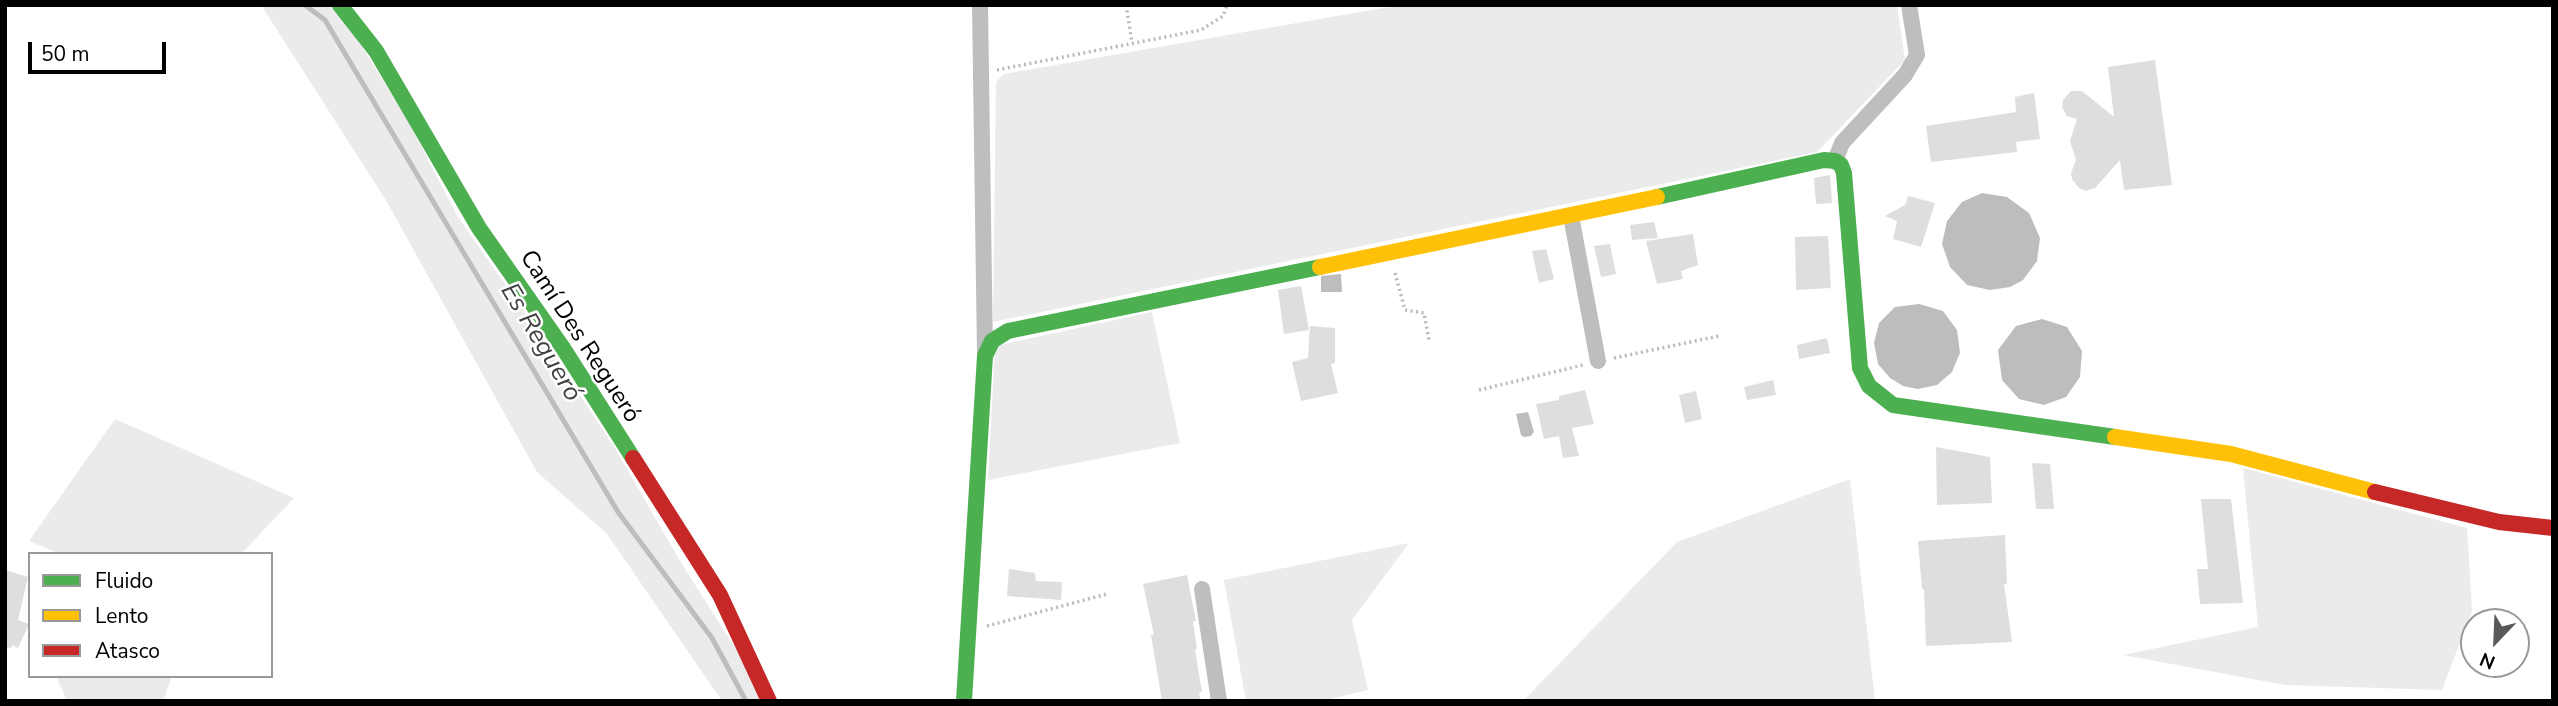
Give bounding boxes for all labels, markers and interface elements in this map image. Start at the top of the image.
scale bar [32,28,170,72]
text: 50 m [41,40,90,68]
street label: Camí Des Regueró [513,245,645,429]
water label: Es Regueró [493,278,587,408]
legend [28,552,273,678]
text: Fluido [95,567,153,595]
text: Lento [95,602,148,630]
north arrow [2460,608,2530,678]
text: Atasco [95,637,160,665]
text: N [2476,646,2499,675]

